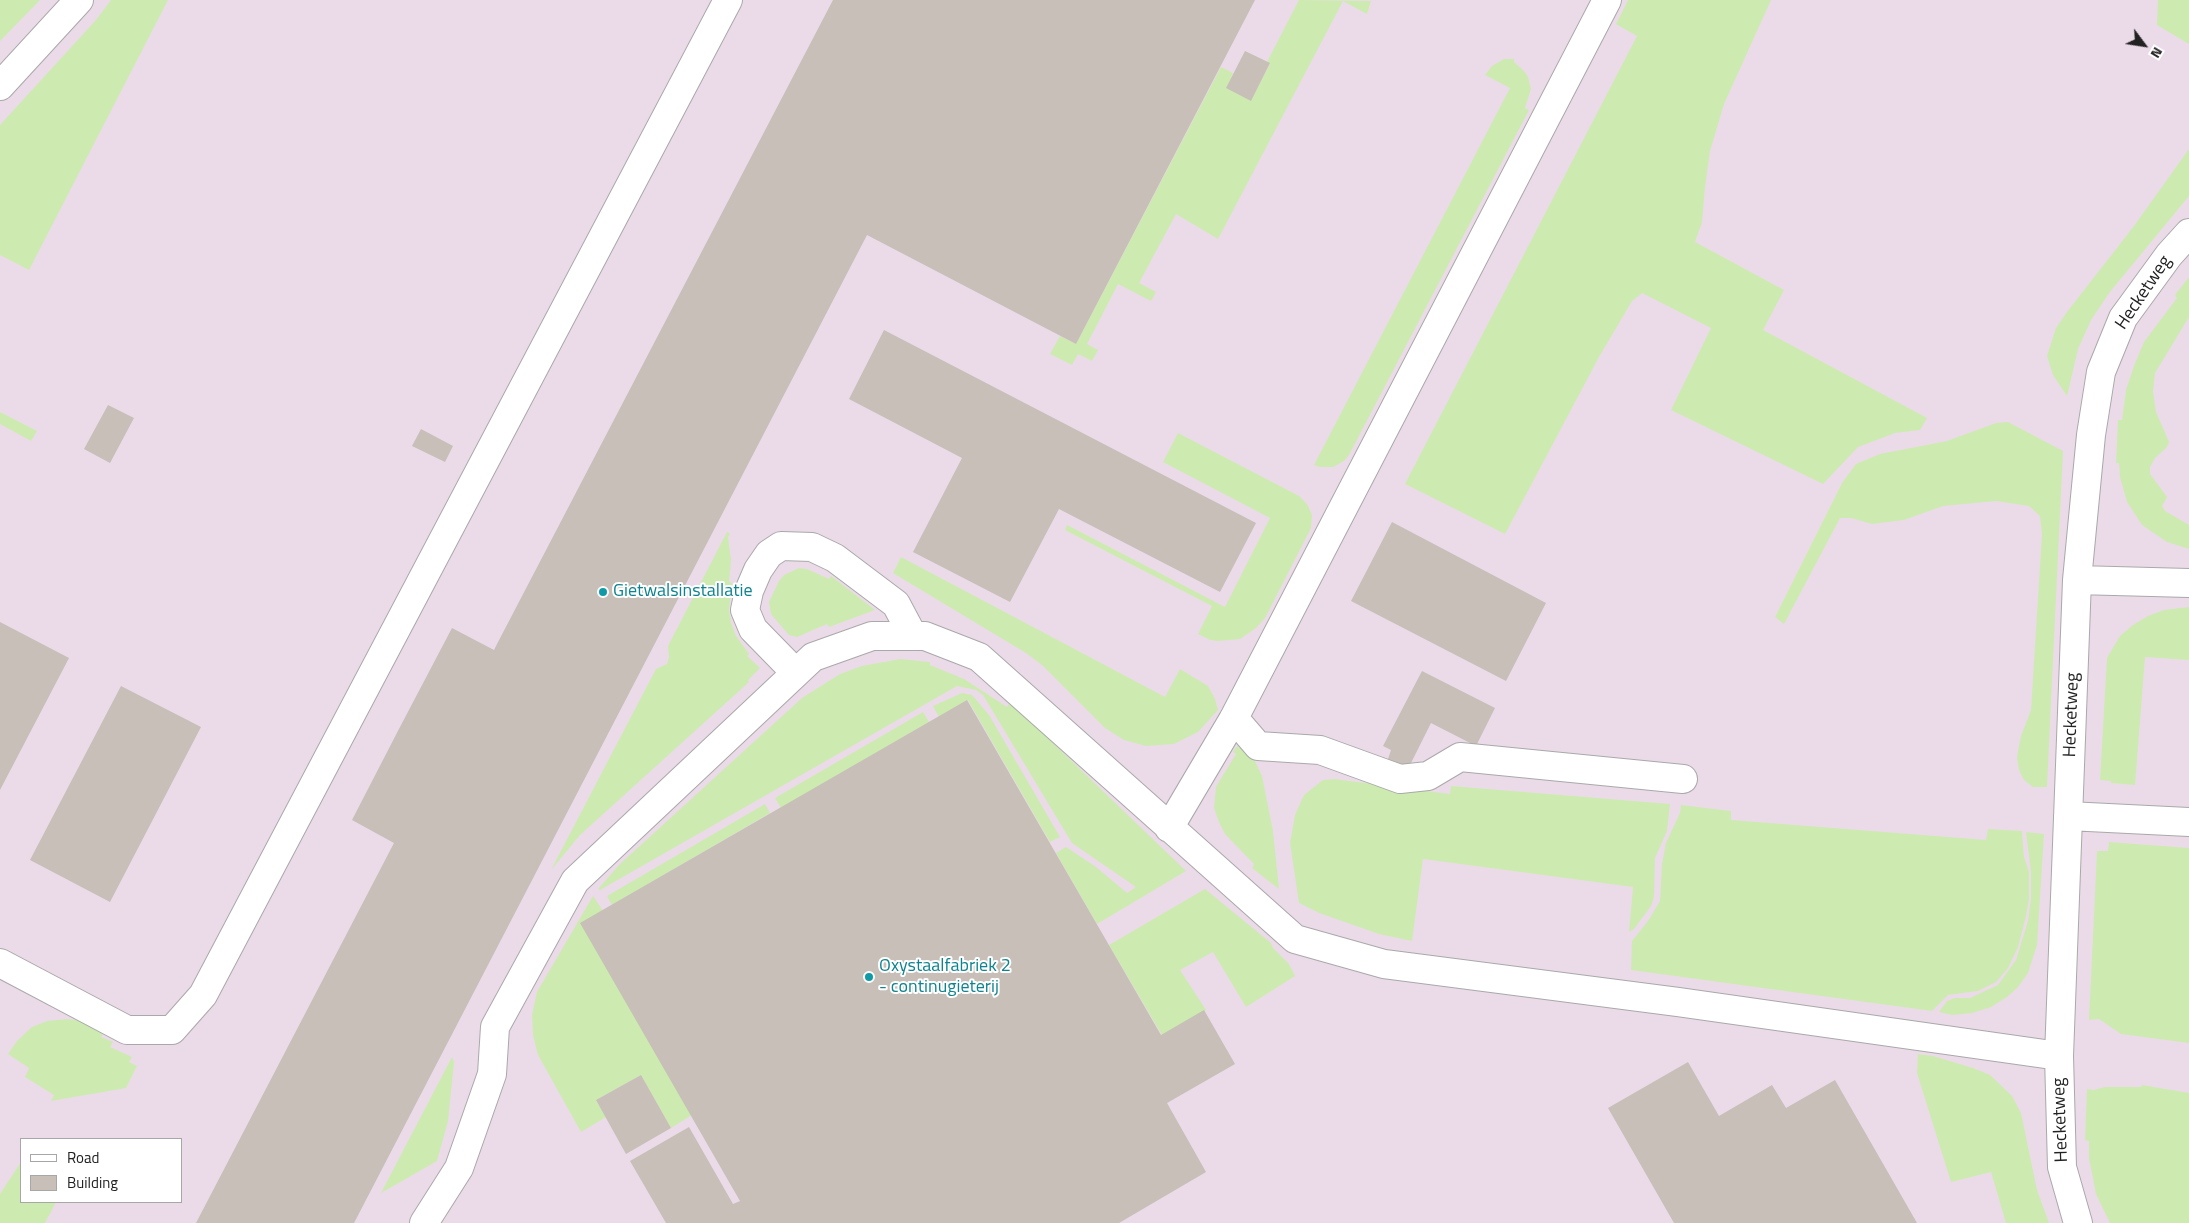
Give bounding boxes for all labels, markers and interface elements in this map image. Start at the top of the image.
north arrow [2119,20,2169,70]
text: N [2146,43,2169,63]
street label: Hecketweg [2111,252,2177,334]
place label: Gietwalsinstallatie [613,581,753,603]
marker: Gietwalsinstallatie [597,586,609,598]
street label: Hecketweg [2060,672,2084,758]
place label: Oxystaalfabriek 2 - continugieterij [879,956,1011,999]
marker: Oxystaalfabriek 2 - continugieterij [863,971,875,983]
street label: Hecketweg [2049,1077,2073,1163]
legend [20,1138,182,1203]
text: Road [67,1146,99,1169]
text: Building [67,1171,118,1194]

